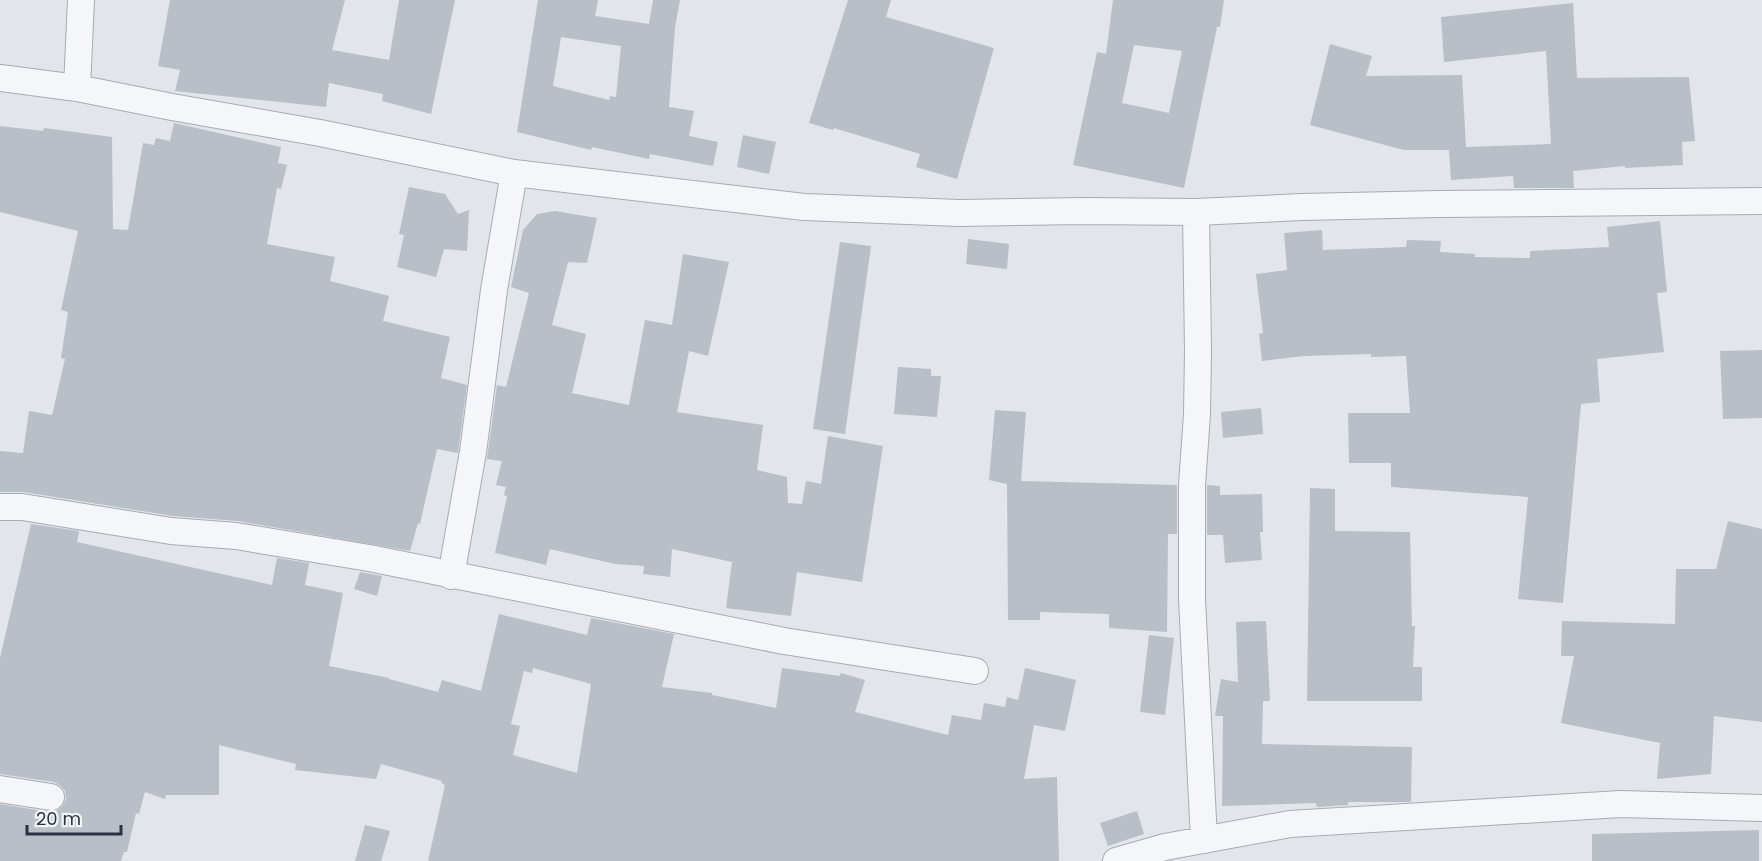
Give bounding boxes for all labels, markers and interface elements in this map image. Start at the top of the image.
scale bar [27,798,122,836]
text: 20 m [36,806,81,831]

